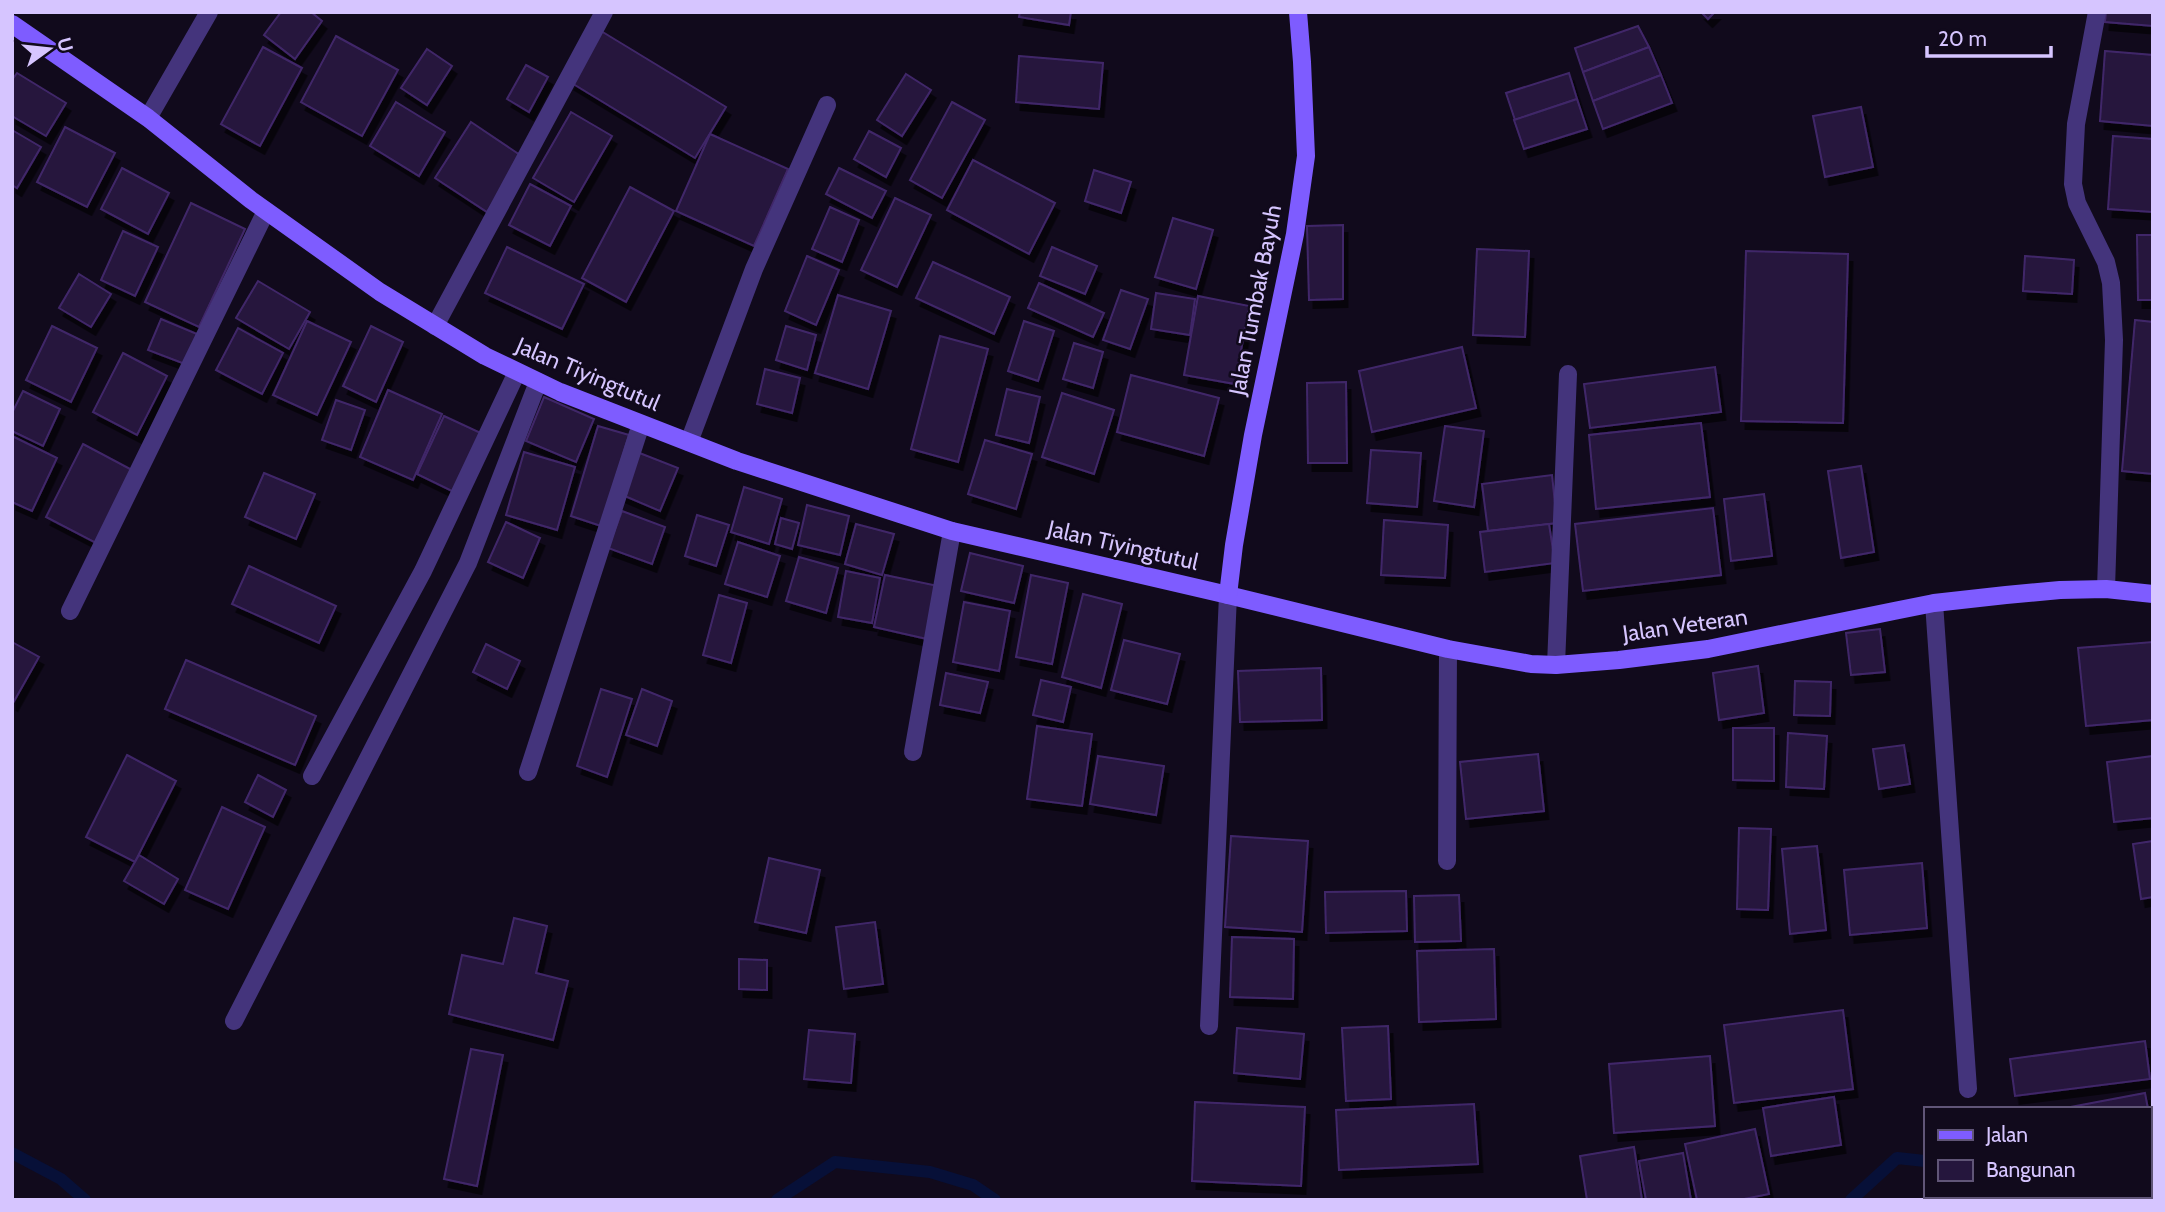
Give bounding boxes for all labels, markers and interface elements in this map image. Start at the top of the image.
north arrow [14,14,84,84]
scale bar [1927,14,2051,58]
text: 20 m [1938,26,1987,51]
text: U [52,35,78,54]
street label: Jalan Tumbak Bayuh [1223,202,1287,399]
street label: Jalan Tiyingtutul [511,331,665,417]
street label: Jalan Tiyingtutul [1044,514,1202,576]
street label: Jalan Veteran [1620,602,1749,648]
legend [1924,1107,2151,1198]
text: Jalan [1985,1122,2028,1147]
text: Bangunan [1986,1157,2075,1182]

